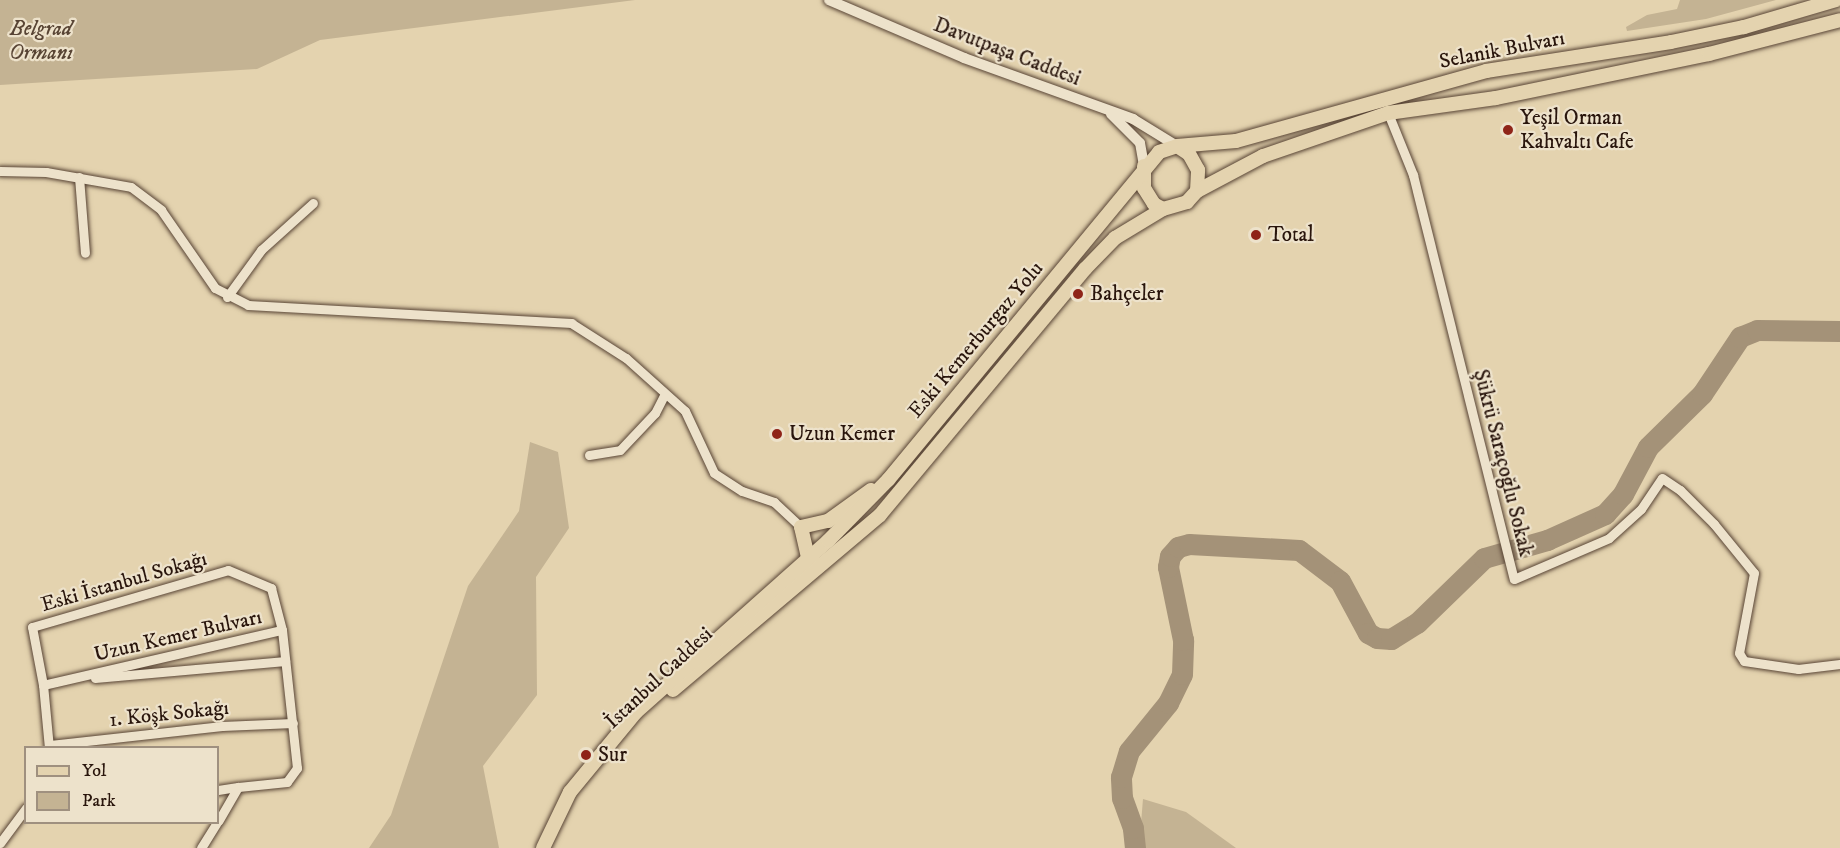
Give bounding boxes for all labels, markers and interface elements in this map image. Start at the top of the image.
street label: Davutpaşa Caddesi [930,12,1084,92]
park label: Belgrad Ormanı [9,16,73,66]
street label: Selanik Bulvarı [1437,25,1567,75]
place label: Yeşil Orman Kahvaltı Cafe [1520,105,1634,155]
marker: Yeşil Orman Kahvaltı Cafe [1501,123,1515,137]
place label: Total [1268,222,1314,248]
marker: Total [1249,228,1263,242]
street label: Eski Kemerburgaz Yolu [903,257,1049,423]
place label: Bahçeler [1090,281,1164,307]
marker: Bahçeler [1071,287,1085,301]
street label: Şükrü Saraçoğlu Sokak [1468,367,1538,559]
place label: Uzun Kemer [789,421,895,447]
marker: Uzun Kemer [770,427,784,441]
street label: Eski İstanbul Sokağı [38,546,210,618]
street label: Uzun Kemer Bulvarı [92,604,264,668]
street label: İstanbul Caddesi [600,622,718,734]
street label: 1. Köşk Sokağı [108,695,230,733]
place label: Sur [598,742,627,768]
legend [24,746,219,824]
marker: Sur [579,748,593,762]
text: Yol [82,760,106,782]
text: Park [82,790,116,812]

